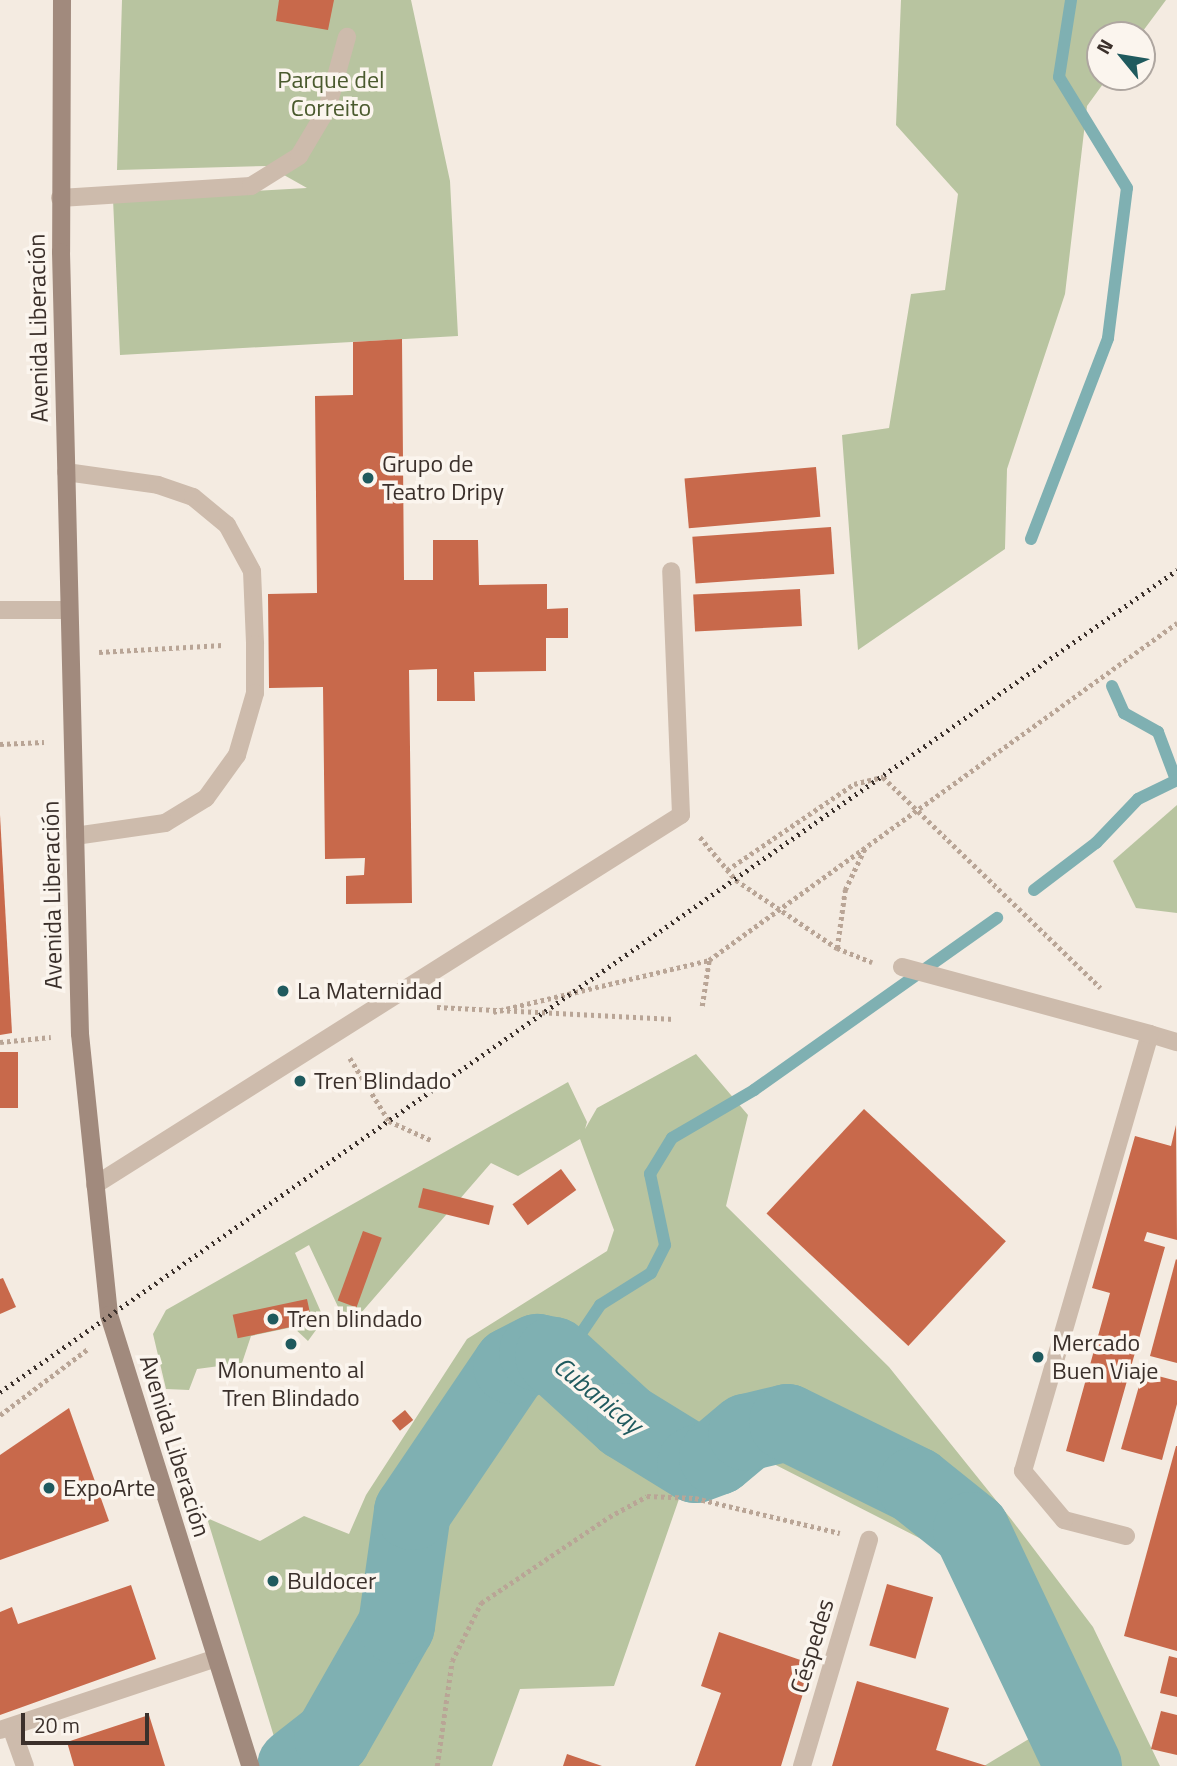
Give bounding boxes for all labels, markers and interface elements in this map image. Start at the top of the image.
north arrow [1086,21,1156,91]
text: N [1088,33,1120,59]
park label: Parque del Correito [277,66,385,122]
street label: Avenida Liberación [22,233,54,423]
place label: Grupo de Teatro Dripy [382,450,504,506]
marker: Grupo de Teatro Dripy [360,470,376,486]
street label: Avenida Liberación [36,800,68,990]
place label: La Maternidad [297,977,442,1005]
marker: La Maternidad [275,983,291,999]
place label: Tren Blindado [314,1067,451,1095]
marker: Tren Blindado [292,1073,308,1089]
place label: Tren blindado [287,1305,422,1333]
marker: Tren blindado [265,1311,281,1327]
place label: Mercado Buen Viaje [1052,1329,1158,1385]
marker: Monumento al Tren Blindado [283,1336,299,1352]
marker: Mercado Buen Viaje [1030,1349,1046,1365]
water label: Cubanicay [547,1350,649,1440]
street label: Avenida Liberación [134,1352,216,1540]
place label: Monumento al Tren Blindado [217,1356,365,1412]
place label: ExpoArte [63,1474,155,1502]
marker: ExpoArte [41,1480,57,1496]
place label: Buldocer [287,1567,376,1595]
marker: Buldocer [265,1573,281,1589]
street label: Céspedes [784,1595,840,1697]
scale bar [24,1700,152,1744]
text: 20 m [34,1709,80,1741]

